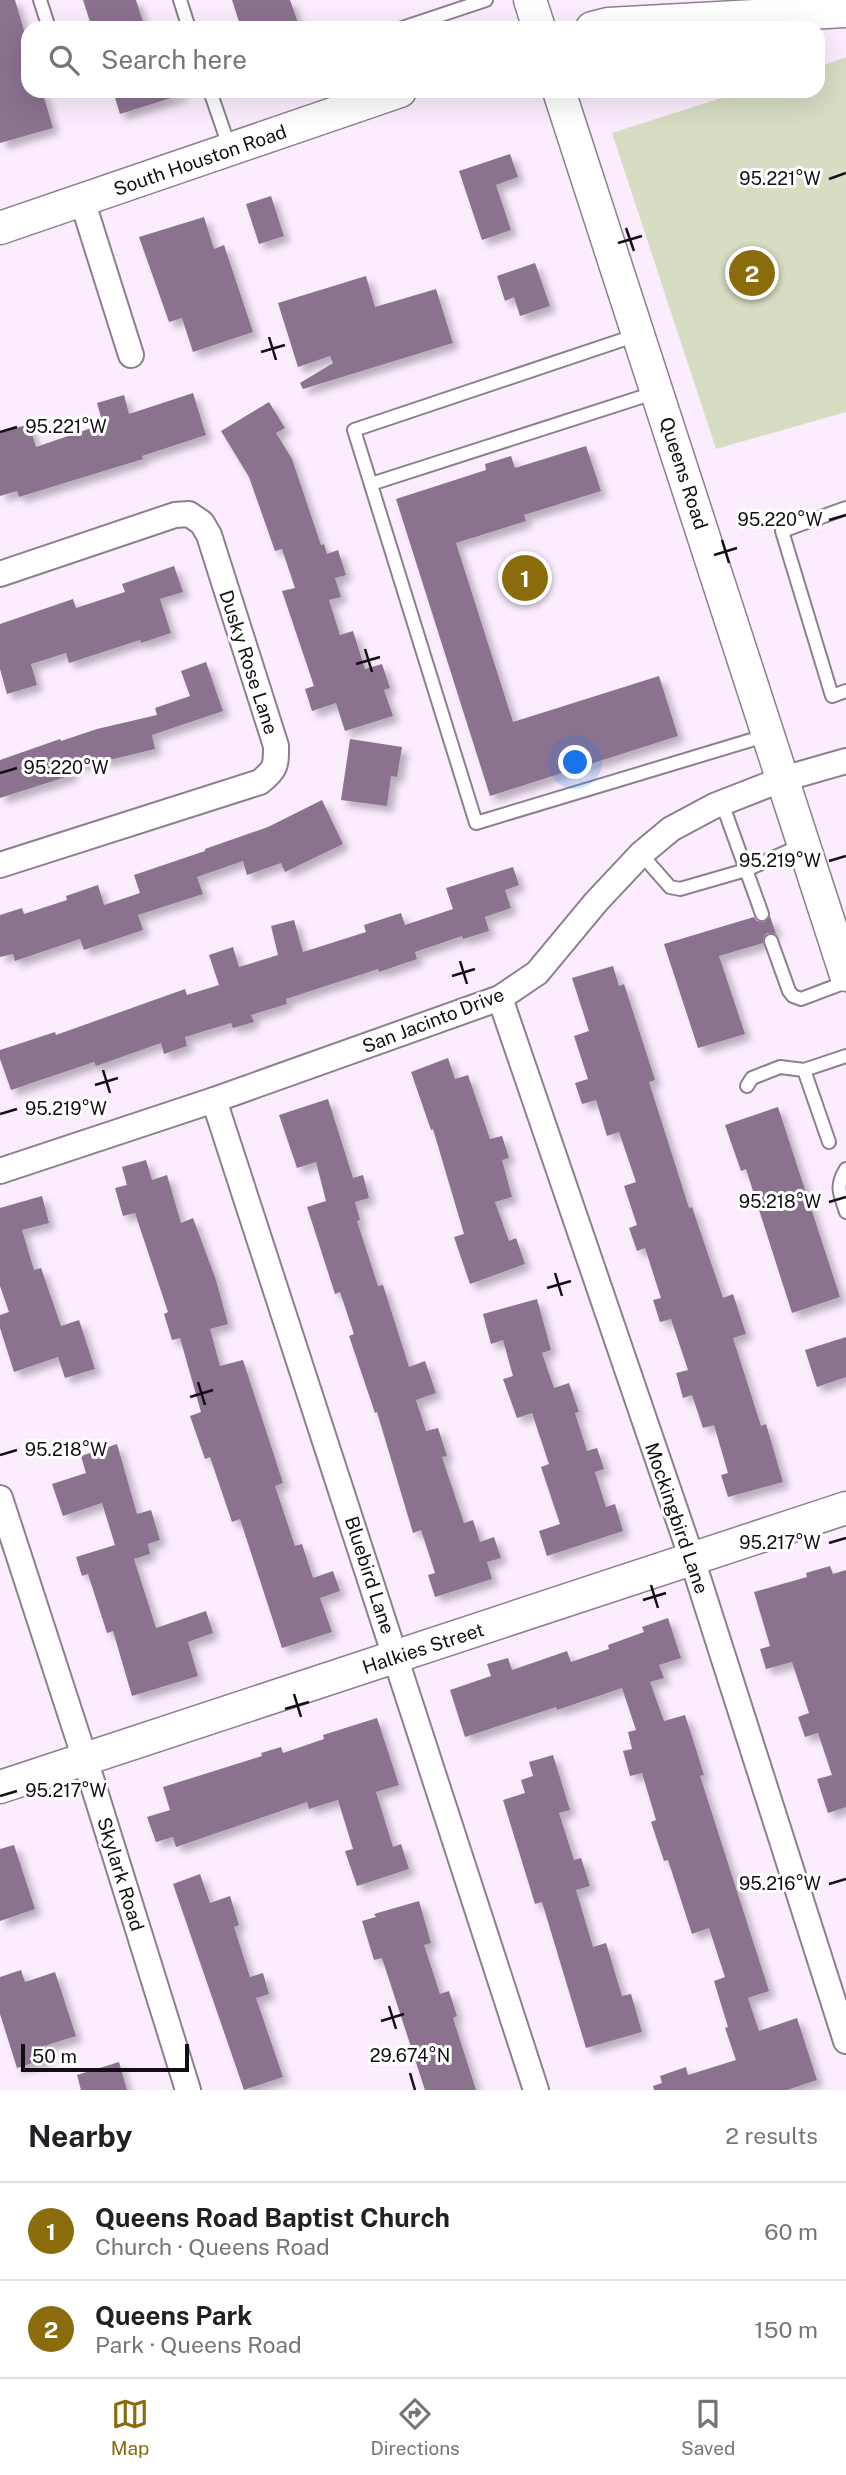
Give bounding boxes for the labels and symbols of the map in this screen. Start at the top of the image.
street label: South Houston Road [111,120,289,200]
text: 95.221°W [739,168,821,189]
pin: 2 [729,247,775,299]
street label: Queens Road [655,414,713,532]
text: 95.221°W [25,416,107,437]
text: 95.220°W [737,509,823,530]
pin: 1 [502,552,548,604]
street label: Dusky Rose Lane [215,587,283,737]
your location [558,745,592,779]
text: 95.220°W [23,757,109,778]
text: 95.219°W [739,850,821,871]
street label: San Jacinto Drive [359,983,507,1057]
text: 95.219°W [25,1098,107,1119]
text: 95.218°W [739,1191,821,1212]
text: 95.218°W [25,1439,107,1460]
street label: Mockingbird Lane [641,1440,713,1596]
street label: Bluebird Lane [341,1513,399,1637]
text: 95.217°W [739,1532,821,1553]
street label: Halkies Street [359,1618,487,1678]
text: 95.217°W [25,1780,107,1801]
street label: Skylark Road [93,1815,149,1933]
text: 95.216°W [739,1873,821,1894]
scale bar [21,2041,189,2073]
text: 29.674°N [370,2045,450,2066]

